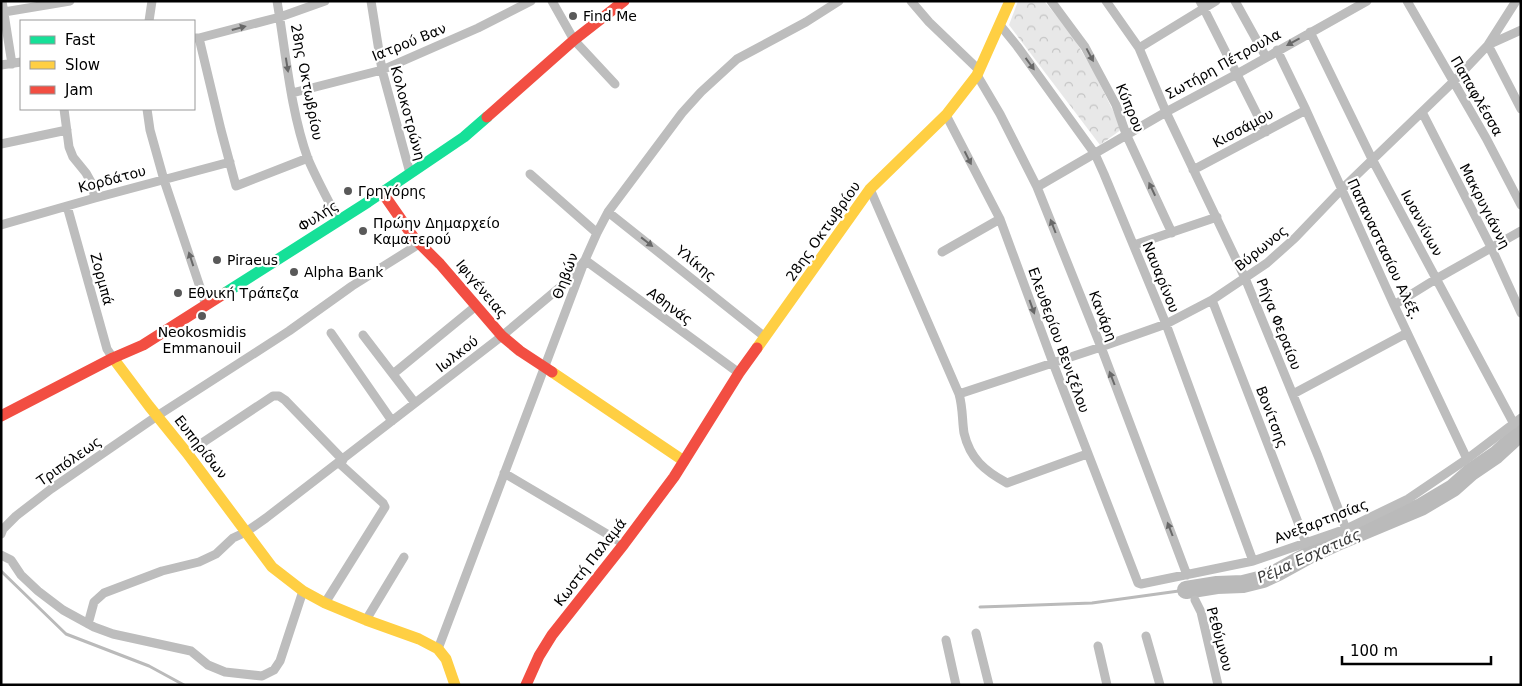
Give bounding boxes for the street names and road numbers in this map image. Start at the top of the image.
street label: Ιατρού Βαν [370,20,449,64]
street label: 28ης Οκτωβρίου [288,23,326,141]
street label: Σωτήρη Πέτρουλα [1162,26,1284,102]
street label: Παπαφλέσσα [1448,53,1506,139]
street label: Κολοκοτρώνη [388,64,428,162]
street label: Κύπρου [1113,81,1147,135]
street label: Κισσάμου [1210,105,1276,151]
street label: Μακρυγιάννη [1457,161,1513,251]
street label: Κορδάτου [76,162,148,196]
street label: Παπαναστασίου Αλέξ. [1344,176,1424,322]
street label: 28ης Οκτωβρίου [783,178,863,284]
street label: Ιωαννίνων [1398,187,1446,259]
street label: Φυλής [295,197,341,235]
street label: Βύρωνος [1232,222,1290,274]
street label: Ναυαρίνου [1140,239,1182,315]
street label: Υλίκης [672,241,719,284]
street label: Θηβών [549,250,581,301]
street label: Ζορμπά [87,251,117,307]
street label: Ιφιγένειας [453,256,511,322]
street label: Ελευθερίου Βενιζέλου [1025,265,1093,415]
street label: Ρήγα Φεραίου [1253,276,1305,372]
street label: Αθηνάς [644,284,696,328]
street label: Κανάρη [1086,288,1120,344]
street label: Ιωλκού [433,333,481,375]
street label: Βονίτσης [1253,384,1291,450]
street label: Ευπηρίδων [171,412,231,482]
street label: Τριπόλεως [33,433,104,490]
street label: Ανεξαρτησίας [1272,496,1370,546]
street label: Κωστή Παλαμά [551,515,629,609]
street label: Ρεθύμνου [1204,605,1236,673]

